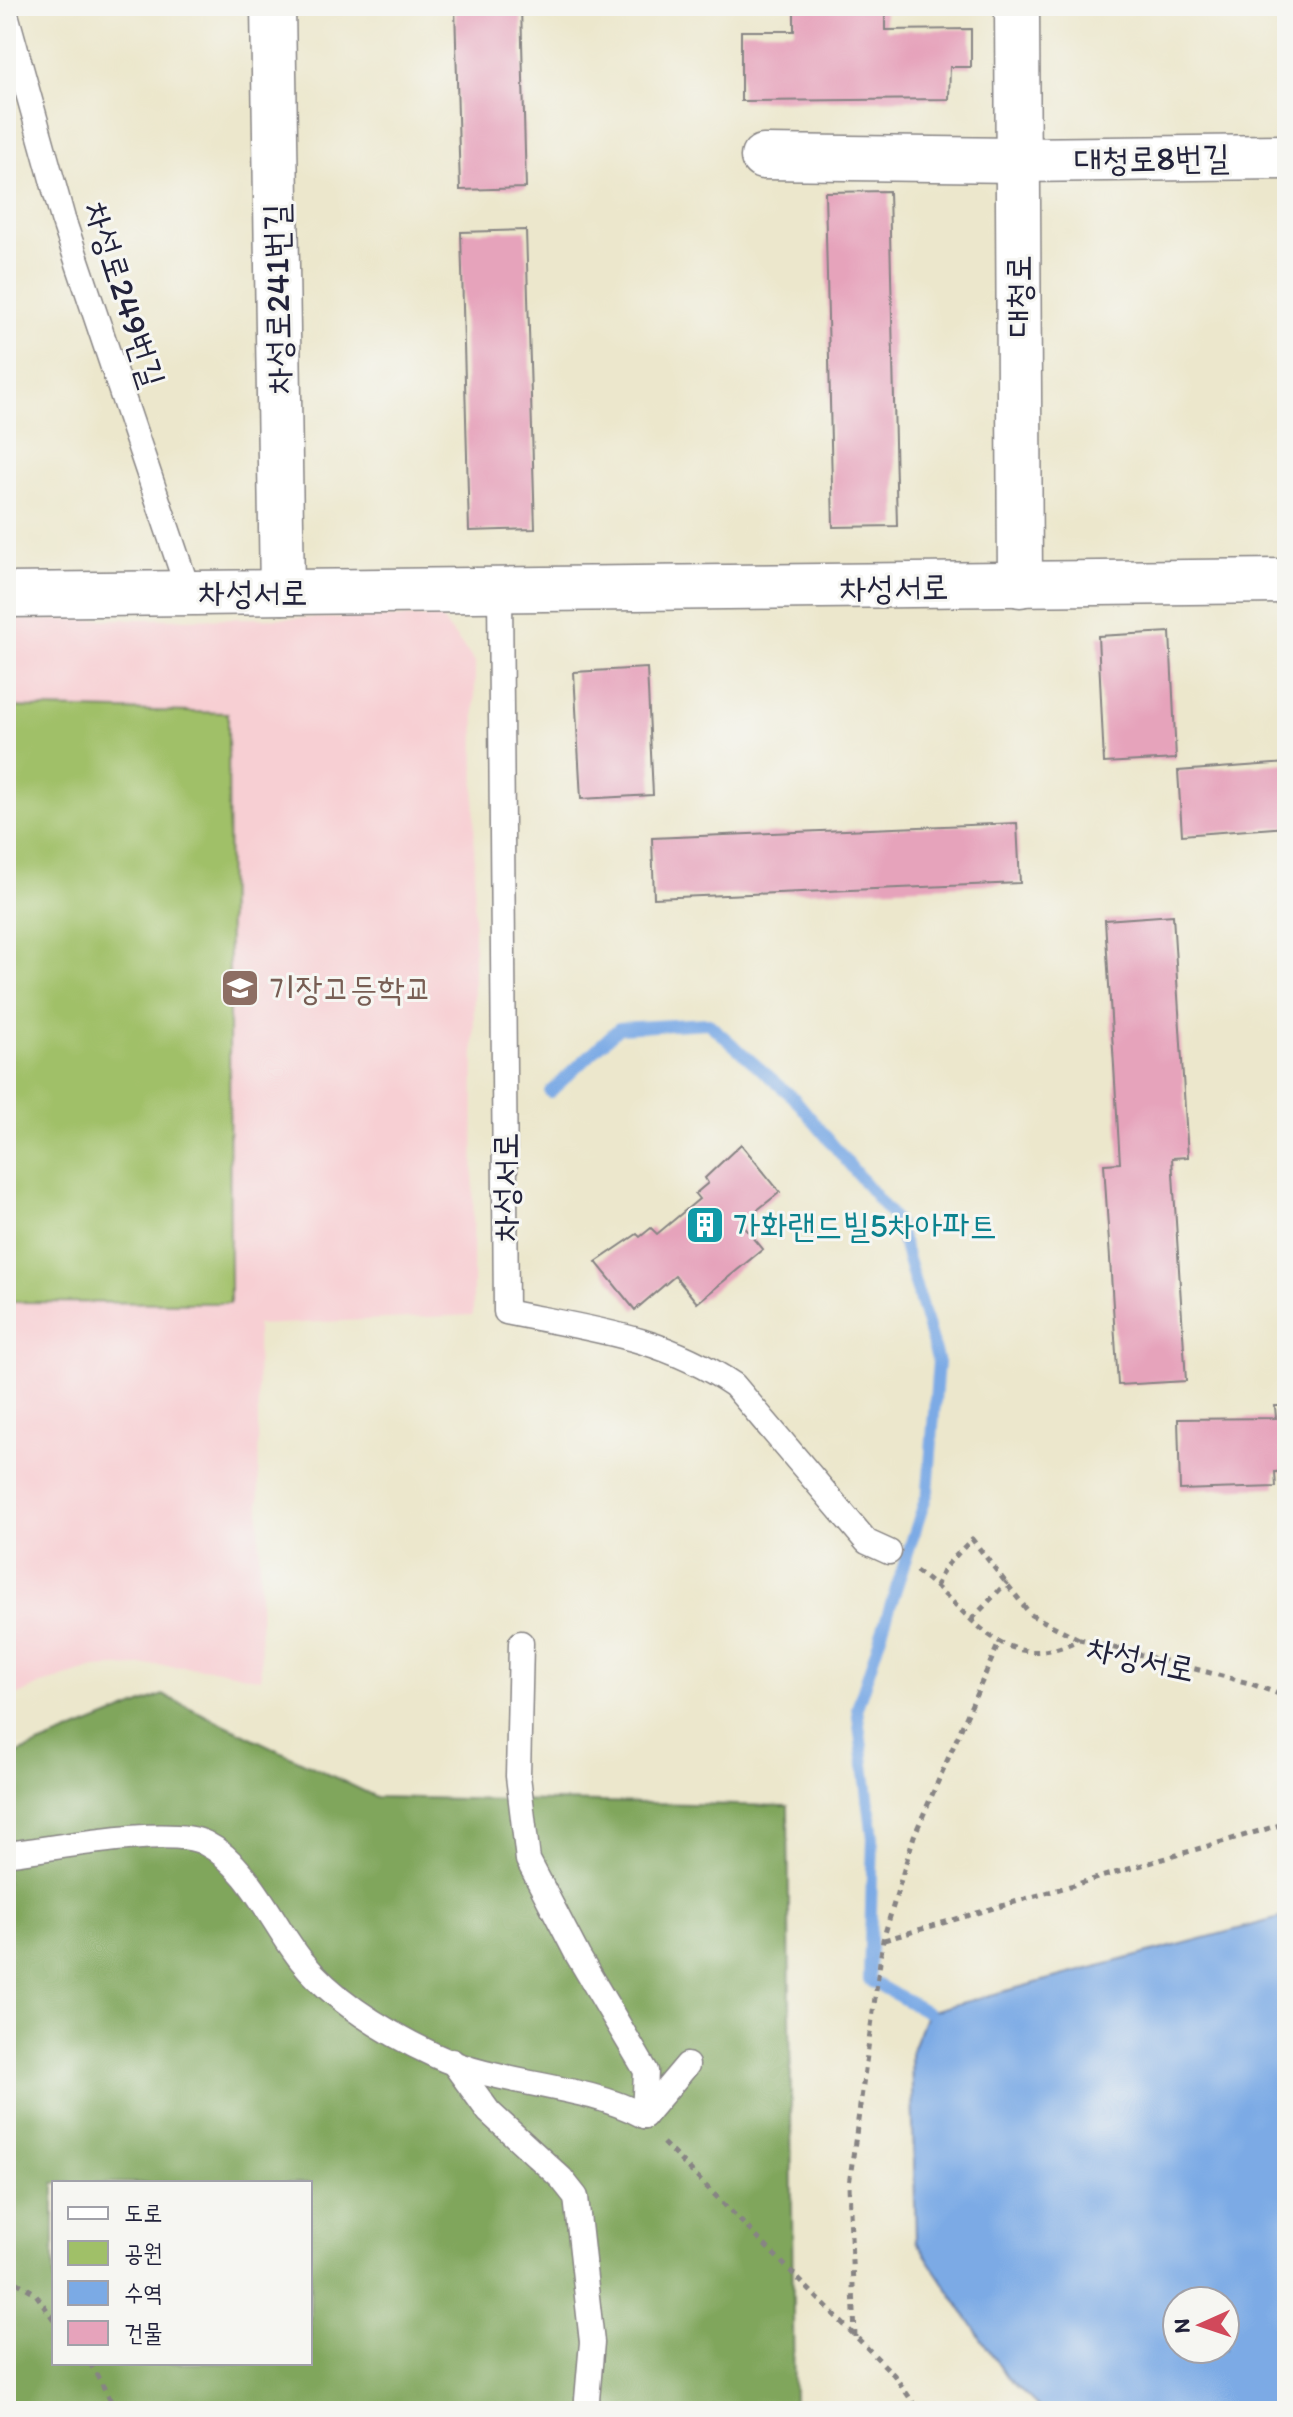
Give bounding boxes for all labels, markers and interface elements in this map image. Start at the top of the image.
street label: 대청로8번길 [1074,137,1230,180]
street label: 차성로249번길 [75,196,174,392]
street label: 차성로241번길 [255,203,300,395]
street label: 대청로 [998,255,1039,337]
street label: 차성서로 [839,566,949,609]
street label: 차성서로 [198,572,308,613]
school or university icon: 기장고등학교 [219,967,261,1009]
place label: 기장고등학교 [268,968,432,1009]
street label: 차성서로 [485,1132,526,1242]
building icon: 가화랜드빌5차아파트 [684,1204,726,1246]
place label: 가화랜드빌5차아파트 [733,1205,997,1246]
street label: 차성서로 [1083,1627,1199,1690]
legend [52,2181,312,2365]
text: 도로 [124,2198,163,2227]
text: 공원 [124,2238,163,2267]
text: 수역 [124,2278,163,2307]
north arrow [1161,2285,1241,2365]
text: 건물 [124,2318,163,2347]
text: N [1168,2318,1195,2334]

